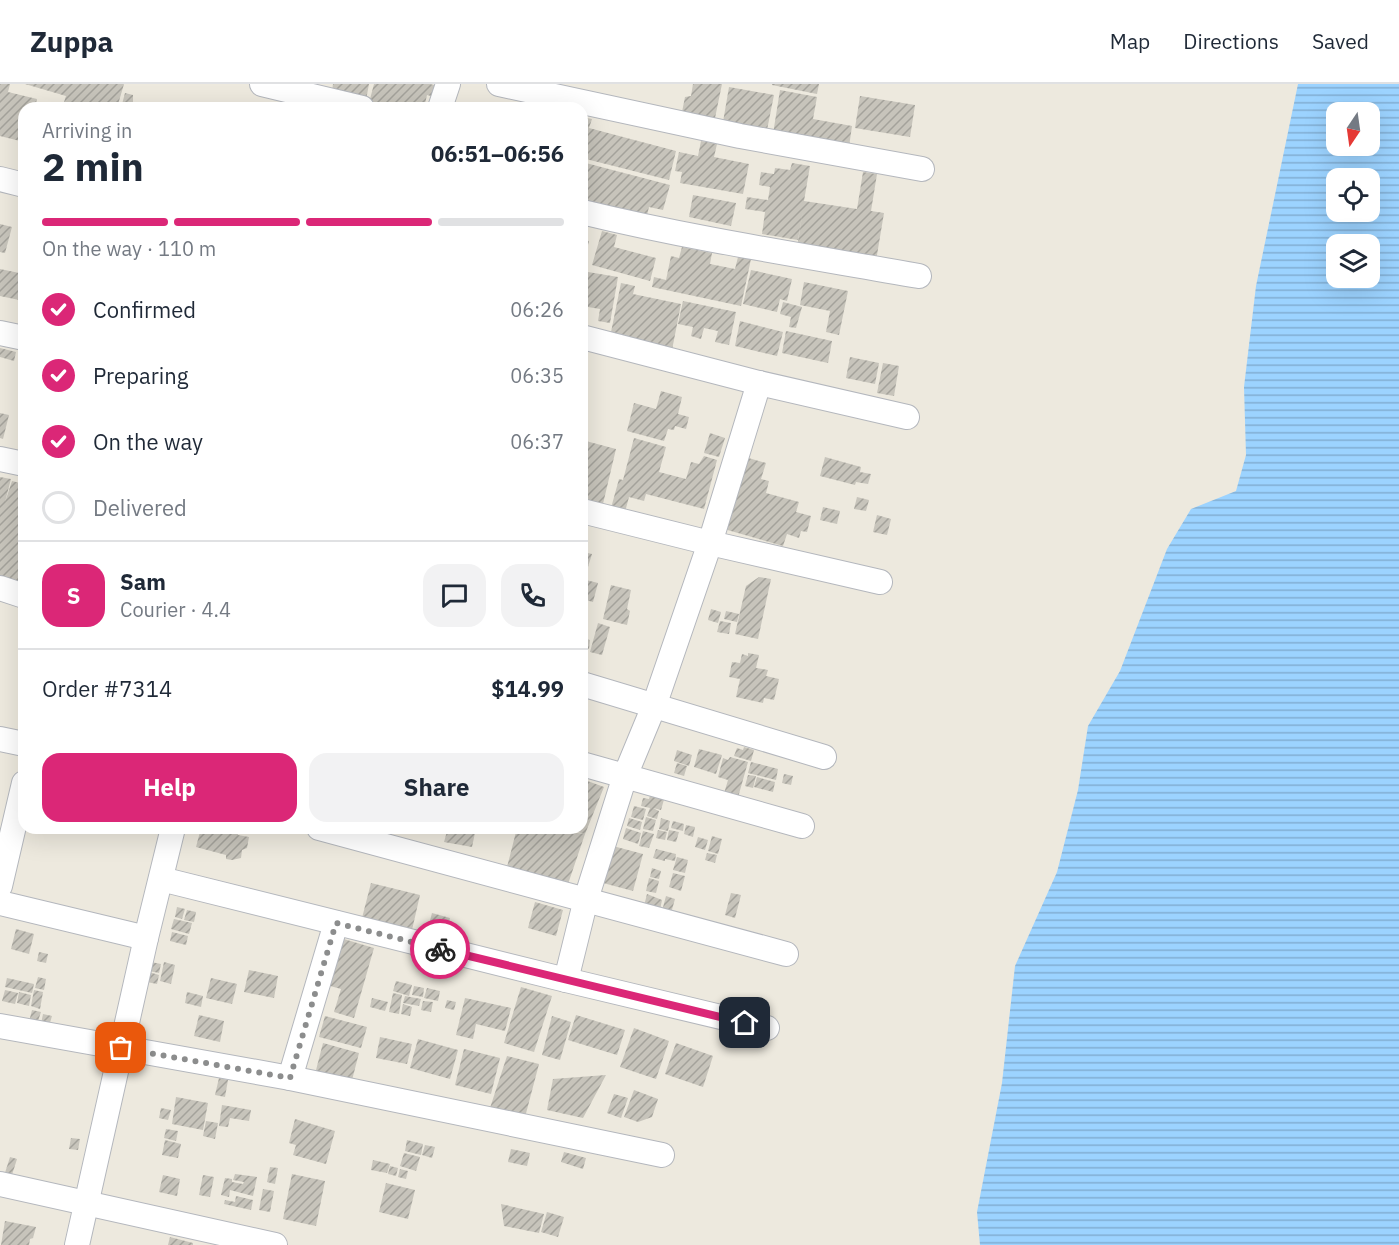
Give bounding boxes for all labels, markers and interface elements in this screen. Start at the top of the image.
text: Zuppa [30,23,114,60]
text: Map [1110,27,1150,55]
text: Directions [1183,27,1279,55]
text: Saved [1312,27,1369,55]
north arrow [1326,102,1380,156]
map controls [1326,102,1380,288]
text: Arriving in [42,117,132,144]
text: 06:51–06:56 [431,139,564,168]
text: 2 min [42,141,144,192]
button: locate [1326,168,1380,222]
button: layers [1326,234,1380,288]
text: On the way · 110 m [42,235,216,262]
icon: check [42,293,75,326]
text: Confirmed [93,295,196,324]
text: 06:26 [510,296,564,323]
icon: check [42,359,75,392]
text: Preparing [93,361,188,390]
text: 06:35 [510,362,564,389]
icon: check [42,425,75,458]
text: On the way [93,427,203,456]
text: 06:37 [510,428,564,455]
text: Delivered [93,493,187,522]
button: chat [423,564,486,627]
button: phone [501,564,564,627]
text: Sam [120,567,166,596]
text: S [67,581,80,610]
text: Courier · 4.4 [120,596,231,623]
text: Order #7314 [42,674,172,703]
text: $14.99 [491,674,564,703]
button: Help [42,753,297,822]
button: Share [309,753,564,822]
courier [410,919,470,979]
icon: bike [424,933,457,966]
pin [719,997,770,1048]
icon: home [728,1006,761,1039]
pin [95,1022,146,1073]
icon: bag [104,1031,137,1064]

